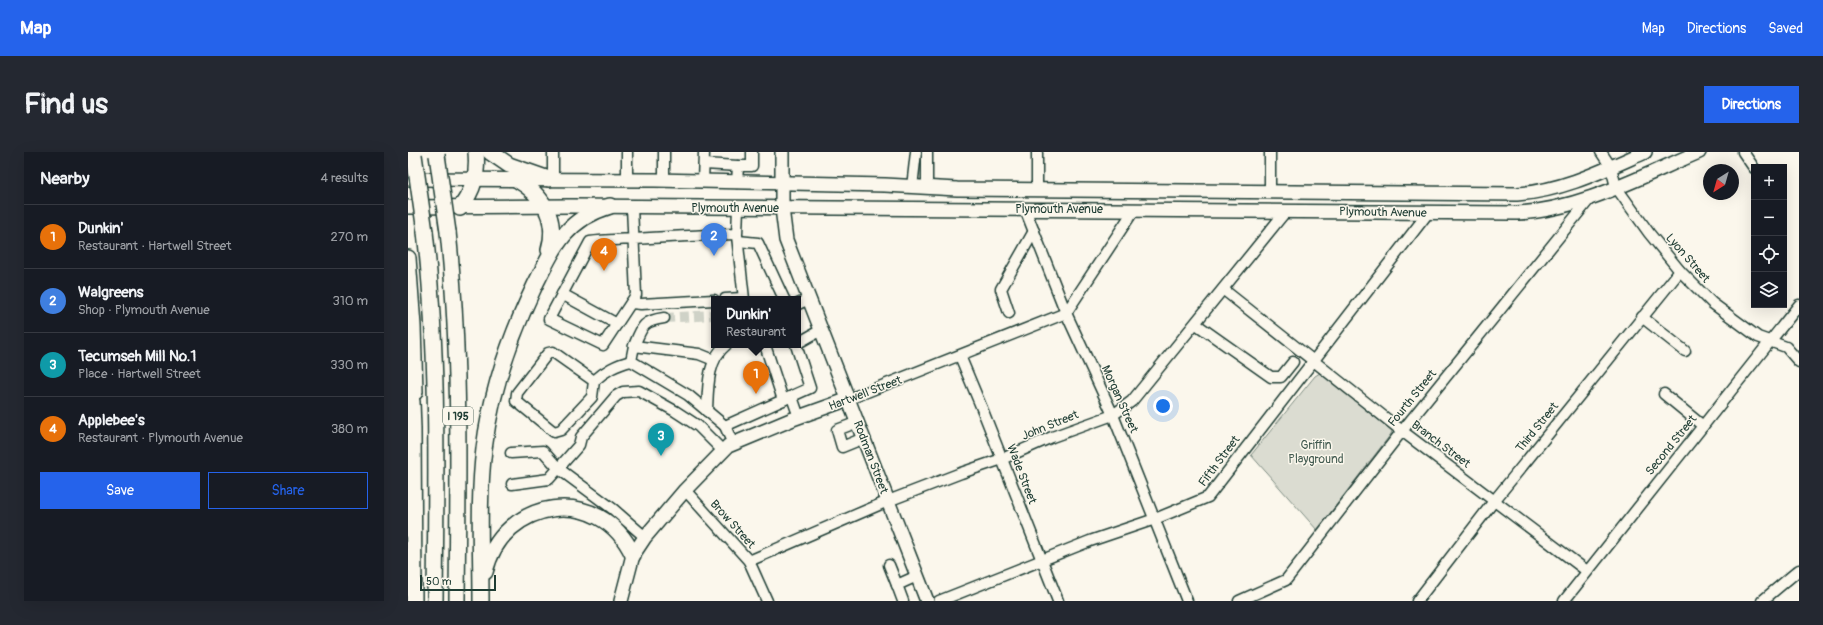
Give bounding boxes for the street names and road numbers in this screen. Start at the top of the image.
street label: Plymouth Avenue [691,201,779,216]
street label: Plymouth Avenue [1015,202,1103,217]
street label: Plymouth Avenue [1339,204,1427,221]
street label: Lyon Street [1662,231,1713,286]
street label: Morgan Street [1098,363,1141,436]
street label: Fourth Street [1385,367,1440,430]
street label: Hartwell Street [826,373,904,414]
street label: Third Street [1513,399,1562,455]
road number: I 195 [443,407,473,425]
street label: John Street [1020,407,1081,444]
street label: Second Street [1643,412,1700,478]
street label: Branch Street [1408,417,1473,472]
street label: Rodman Street [850,418,891,496]
street label: Fifth Street [1195,433,1243,490]
street label: Wade Street [1003,442,1040,506]
street label: Brow Street [707,497,759,552]

